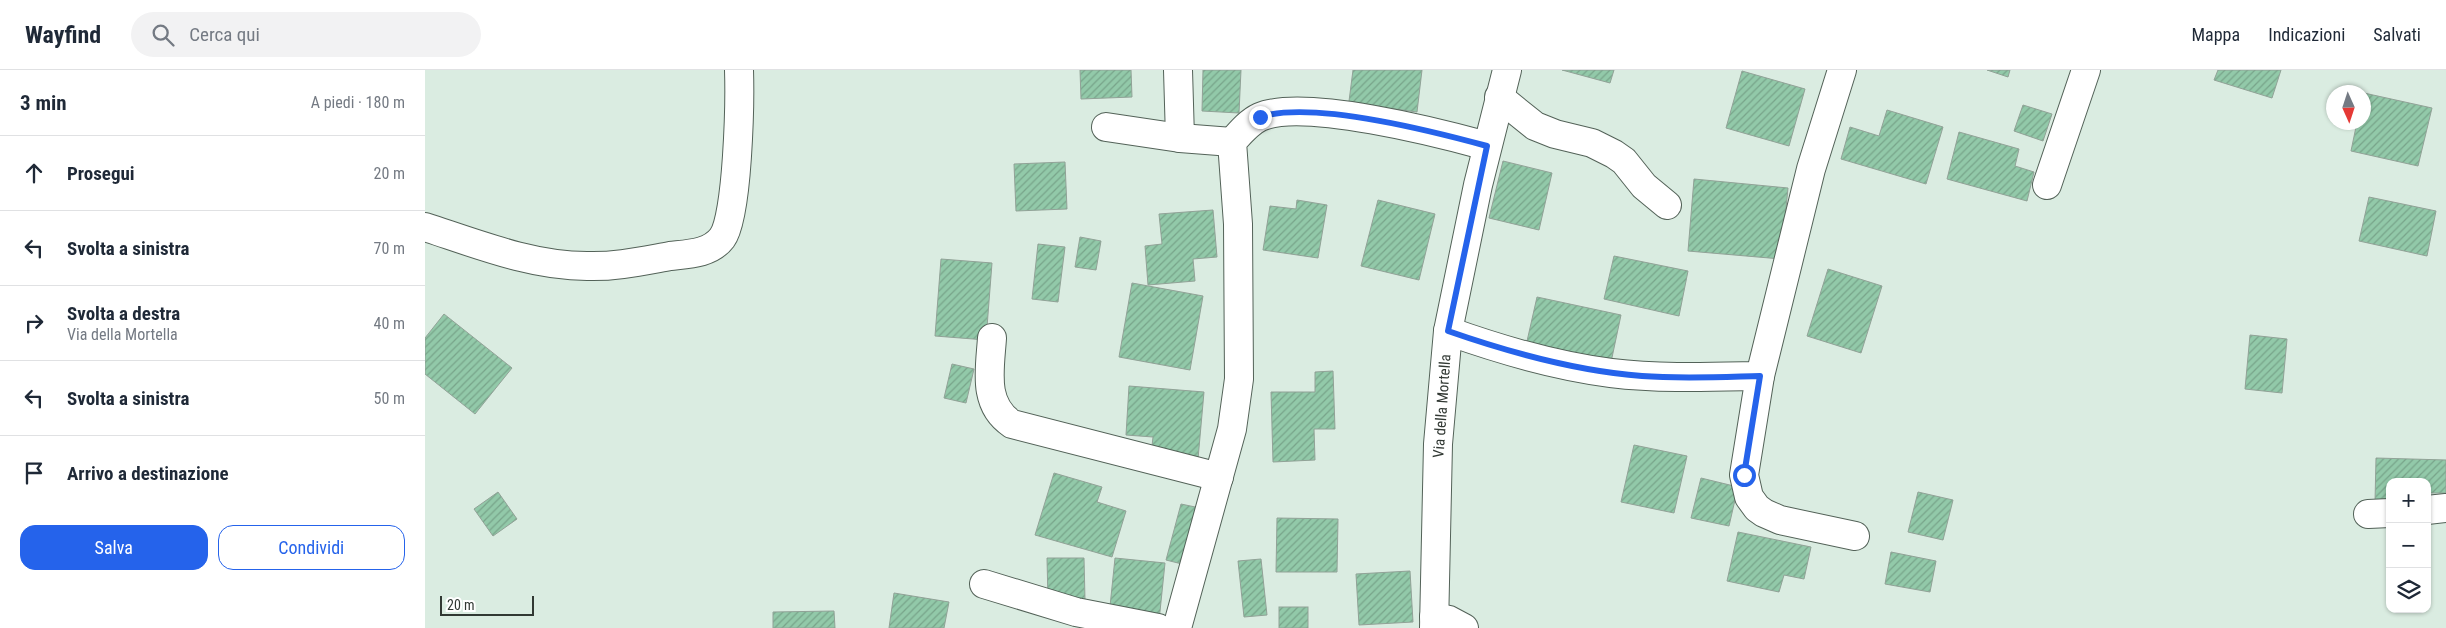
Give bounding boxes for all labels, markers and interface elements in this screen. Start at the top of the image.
search box [131,12,481,57]
text: Wayfind [25,21,101,49]
icon: search [149,21,177,49]
text: Cerca qui [189,23,260,46]
text: Mappa [2192,24,2240,45]
text: Indicazioni [2268,24,2345,45]
text: Salvati [2373,24,2421,45]
north arrow [2326,85,2371,130]
text: 3 min [20,91,67,115]
text: A piedi · 180 m [311,93,405,112]
route end [1249,106,1272,129]
icon: ahead [20,159,48,187]
text: Prosegui [67,162,135,185]
text: 20 m [373,164,405,183]
icon: left [20,234,48,262]
text: Svolta a sinistra [67,237,189,260]
text: 70 m [373,239,405,258]
text: Svolta a destra [67,302,180,325]
icon: right [20,309,48,337]
text: 40 m [373,314,405,333]
text: Via della Mortella [67,325,178,344]
street label: Via della Mortella [1429,354,1455,458]
icon: left [20,384,48,412]
text: Svolta a sinistra [67,387,189,410]
text: 50 m [373,389,405,408]
icon: arrive [20,459,48,487]
text: Arrivo a destinazione [67,462,229,485]
route start [1733,464,1756,487]
map controls [2386,478,2431,613]
button: + [2386,478,2431,523]
button: − [2386,523,2431,568]
button: Salva [20,525,208,570]
button: Condividi [218,525,405,570]
button: layers [2386,568,2431,613]
scale bar [440,593,534,616]
text: 20 m [447,597,475,613]

